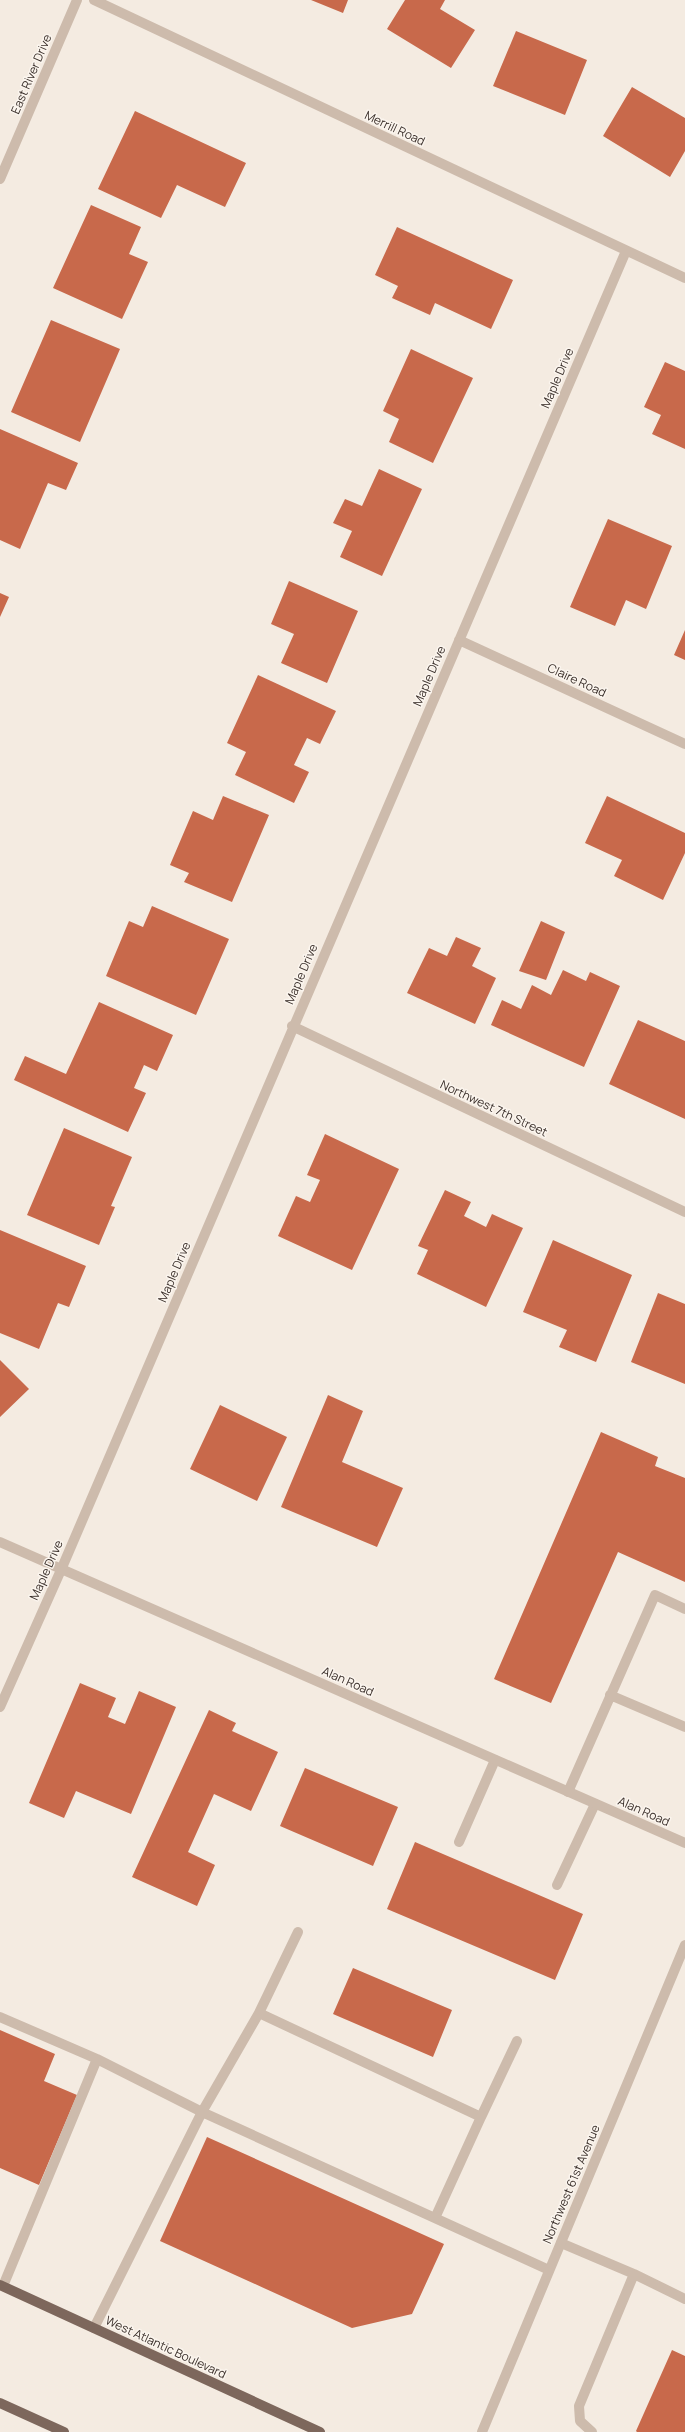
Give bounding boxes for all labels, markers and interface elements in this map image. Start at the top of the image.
street label: East River Drive [7,32,55,116]
street label: Merrill Road [362,107,428,149]
street label: Maple Drive [537,345,577,411]
street label: Maple Drive [409,643,449,709]
street label: Claire Road [545,659,609,701]
street label: Maple Drive [281,941,321,1007]
street label: Northwest 7th Street [438,1076,551,1140]
street label: Maple Drive [154,1239,194,1305]
street label: Maple Drive [25,1537,67,1603]
street label: Alan Road [319,1662,377,1700]
street label: Alan Road [615,1792,673,1830]
street label: Northwest 61st Avenue [538,2122,604,2246]
street label: West Atlantic Boulevard [103,2312,229,2382]

